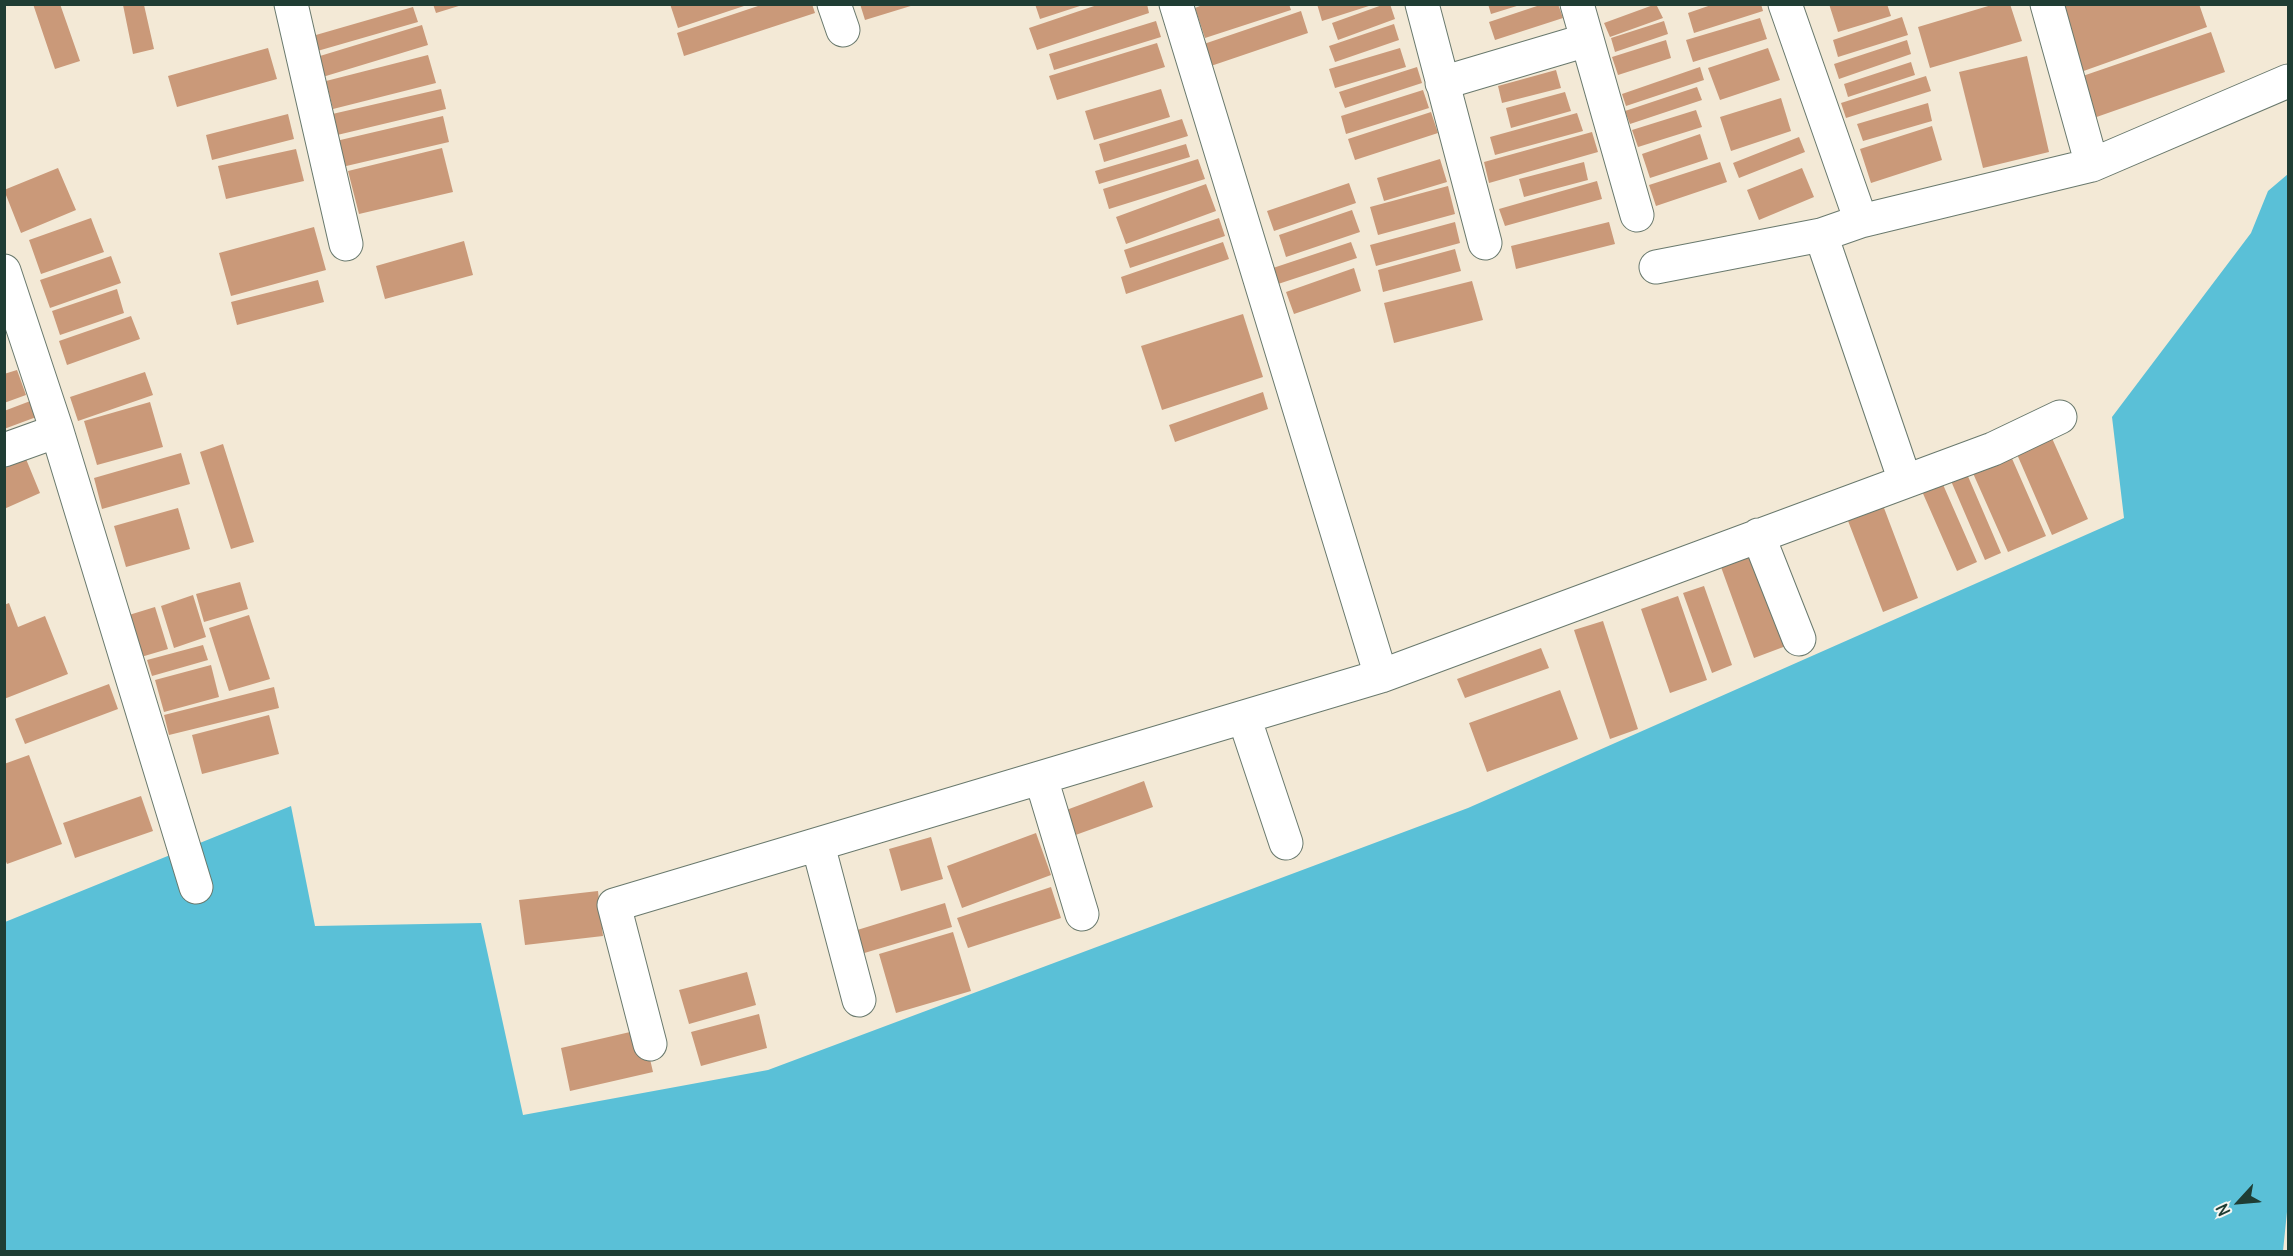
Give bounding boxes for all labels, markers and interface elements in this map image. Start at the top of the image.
north arrow [2209,1172,2269,1232]
text: N [2211,1201,2234,1219]

